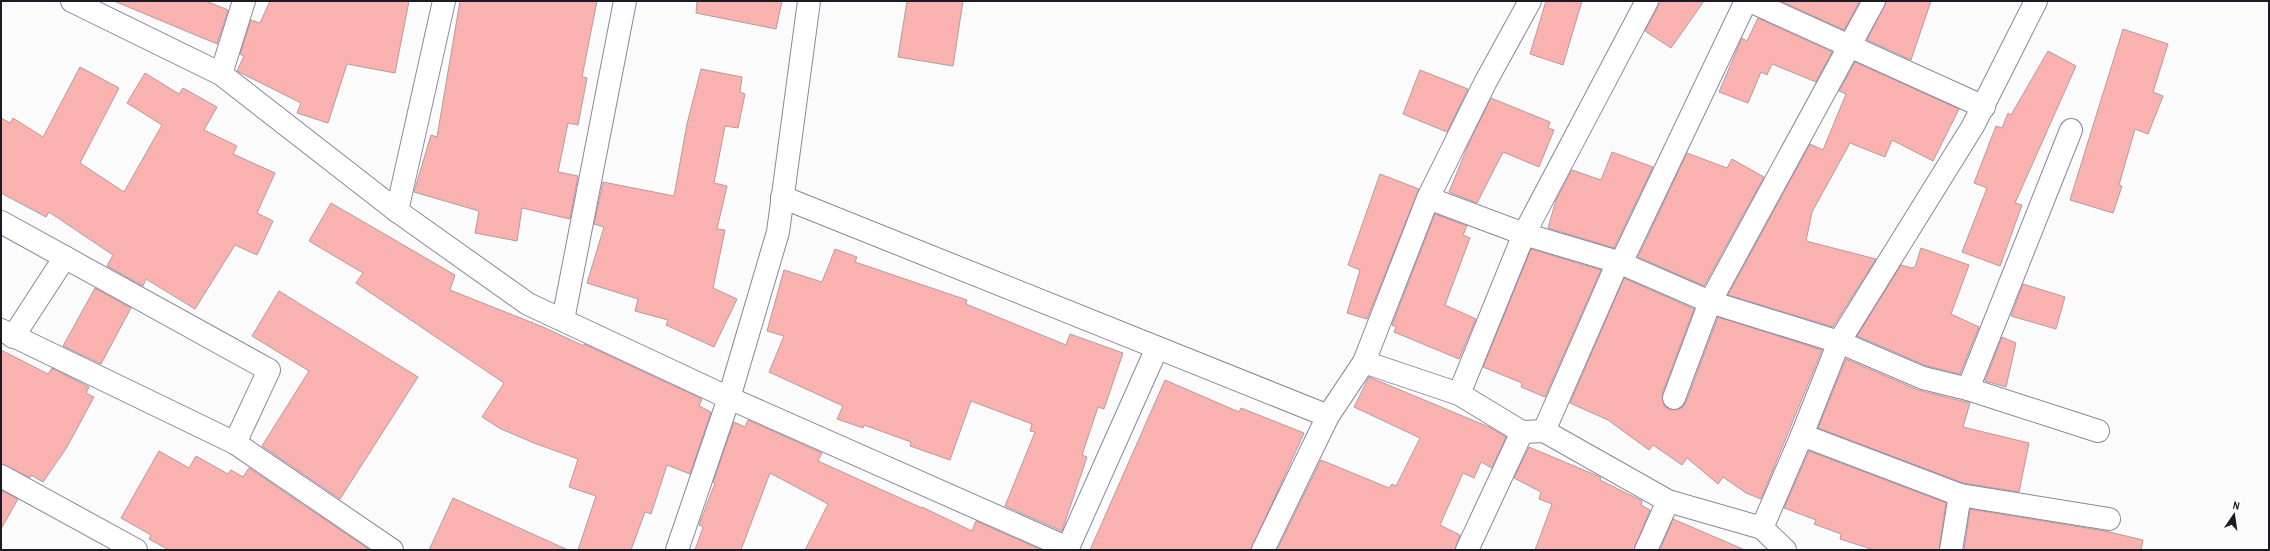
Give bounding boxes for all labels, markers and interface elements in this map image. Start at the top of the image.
north arrow [2214,495,2254,535]
text: N [2232,498,2241,513]

